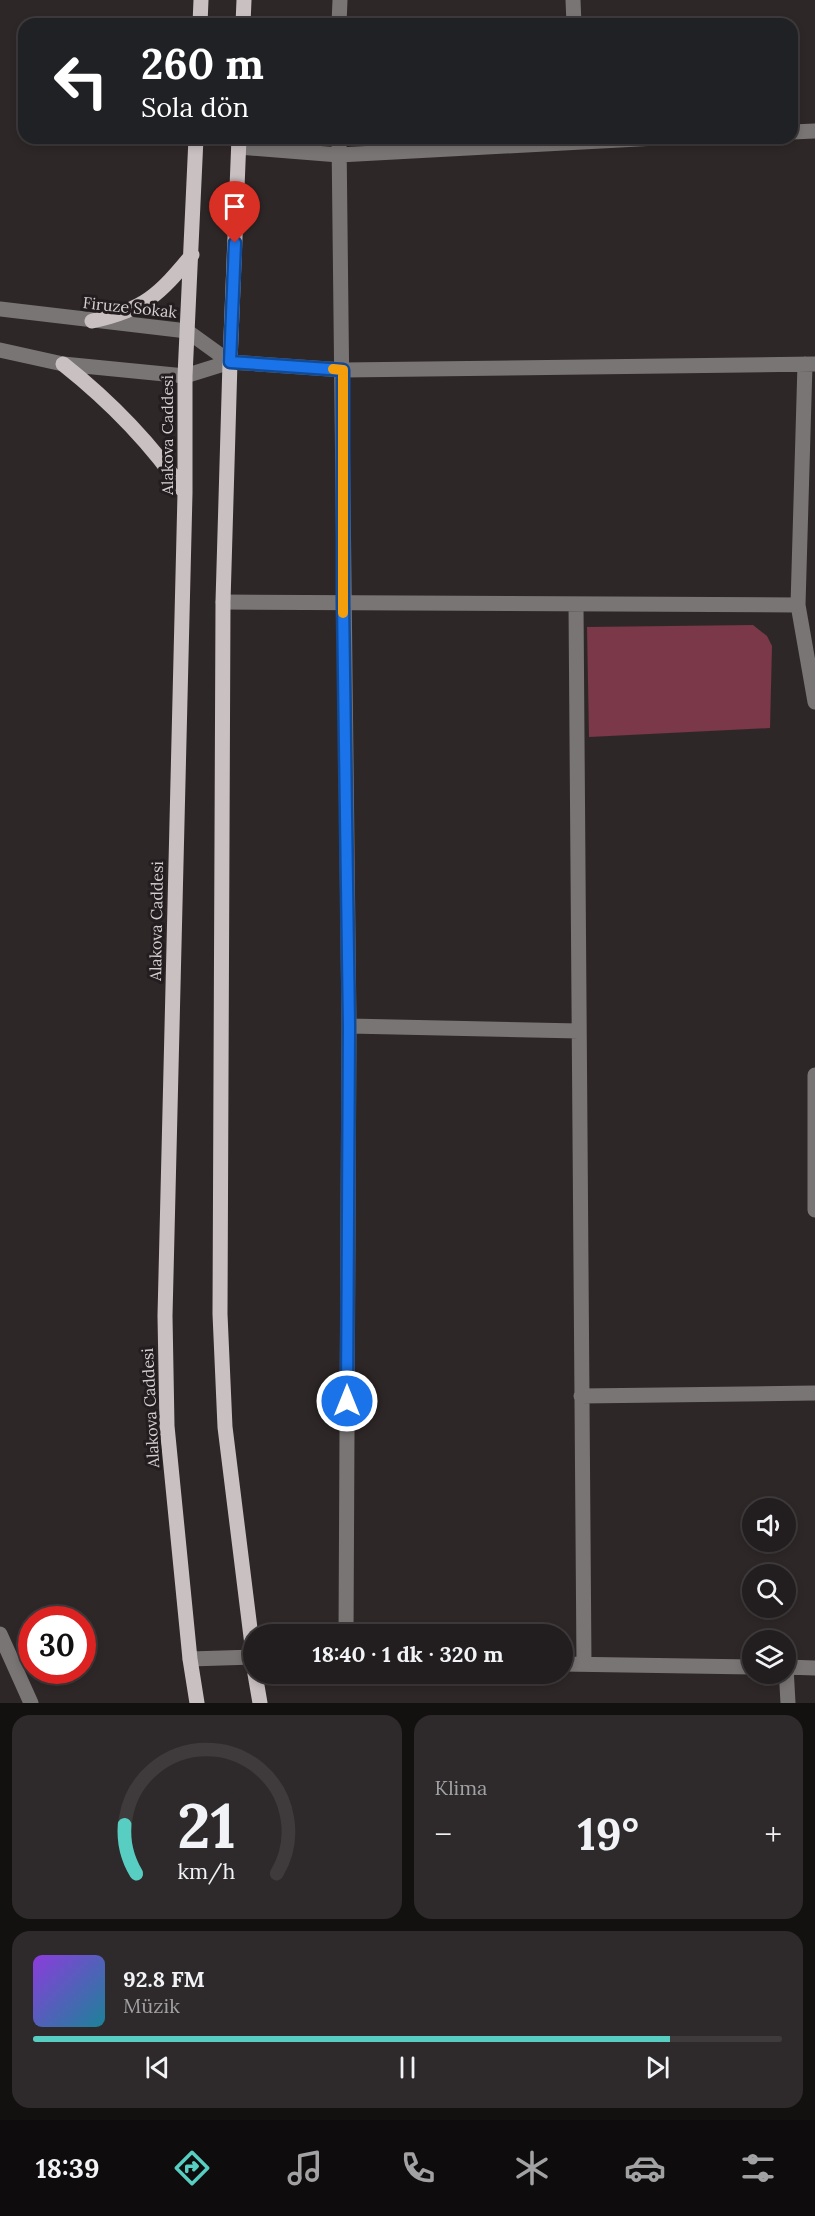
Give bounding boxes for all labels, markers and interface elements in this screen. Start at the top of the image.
text: 260 m [141,37,264,91]
icon: left [42,42,120,120]
text: Sola dön [141,90,249,124]
pin [209,181,260,243]
icon: arrive [218,190,251,223]
street label: Firuze Sokak [82,292,178,322]
street label: Alakova Caddesi [157,375,177,496]
street label: Alakova Caddesi [145,861,167,982]
street label: Alakova Caddesi [137,1348,163,1469]
position arrow [315,1369,379,1433]
map controls [742,1498,796,1684]
button: sound [742,1498,796,1552]
button: search [742,1564,796,1618]
speed limit sign: 30 [18,1606,96,1684]
button: layers [742,1630,796,1684]
text: 18:40 · 1 dk · 320 m [312,1640,504,1668]
text: Klima [435,1775,487,1800]
text: 21 [177,1785,236,1865]
text: 19° [578,1805,639,1862]
text: − [435,1813,452,1855]
text: + [764,1813,782,1855]
text: km/h [178,1857,236,1885]
text: 92.8 FM [123,1965,205,1993]
text: Müzik [123,1993,180,2018]
icon: previous [141,2051,174,2084]
icon: pause [391,2051,424,2084]
icon: next [641,2051,674,2084]
icon: directions [171,2147,213,2189]
icon: music [284,2147,326,2189]
icon: phone [397,2147,439,2189]
icon: climate [511,2147,553,2189]
icon: car [624,2147,666,2189]
icon: filters [737,2147,779,2189]
text: 18:39 [36,2151,99,2185]

